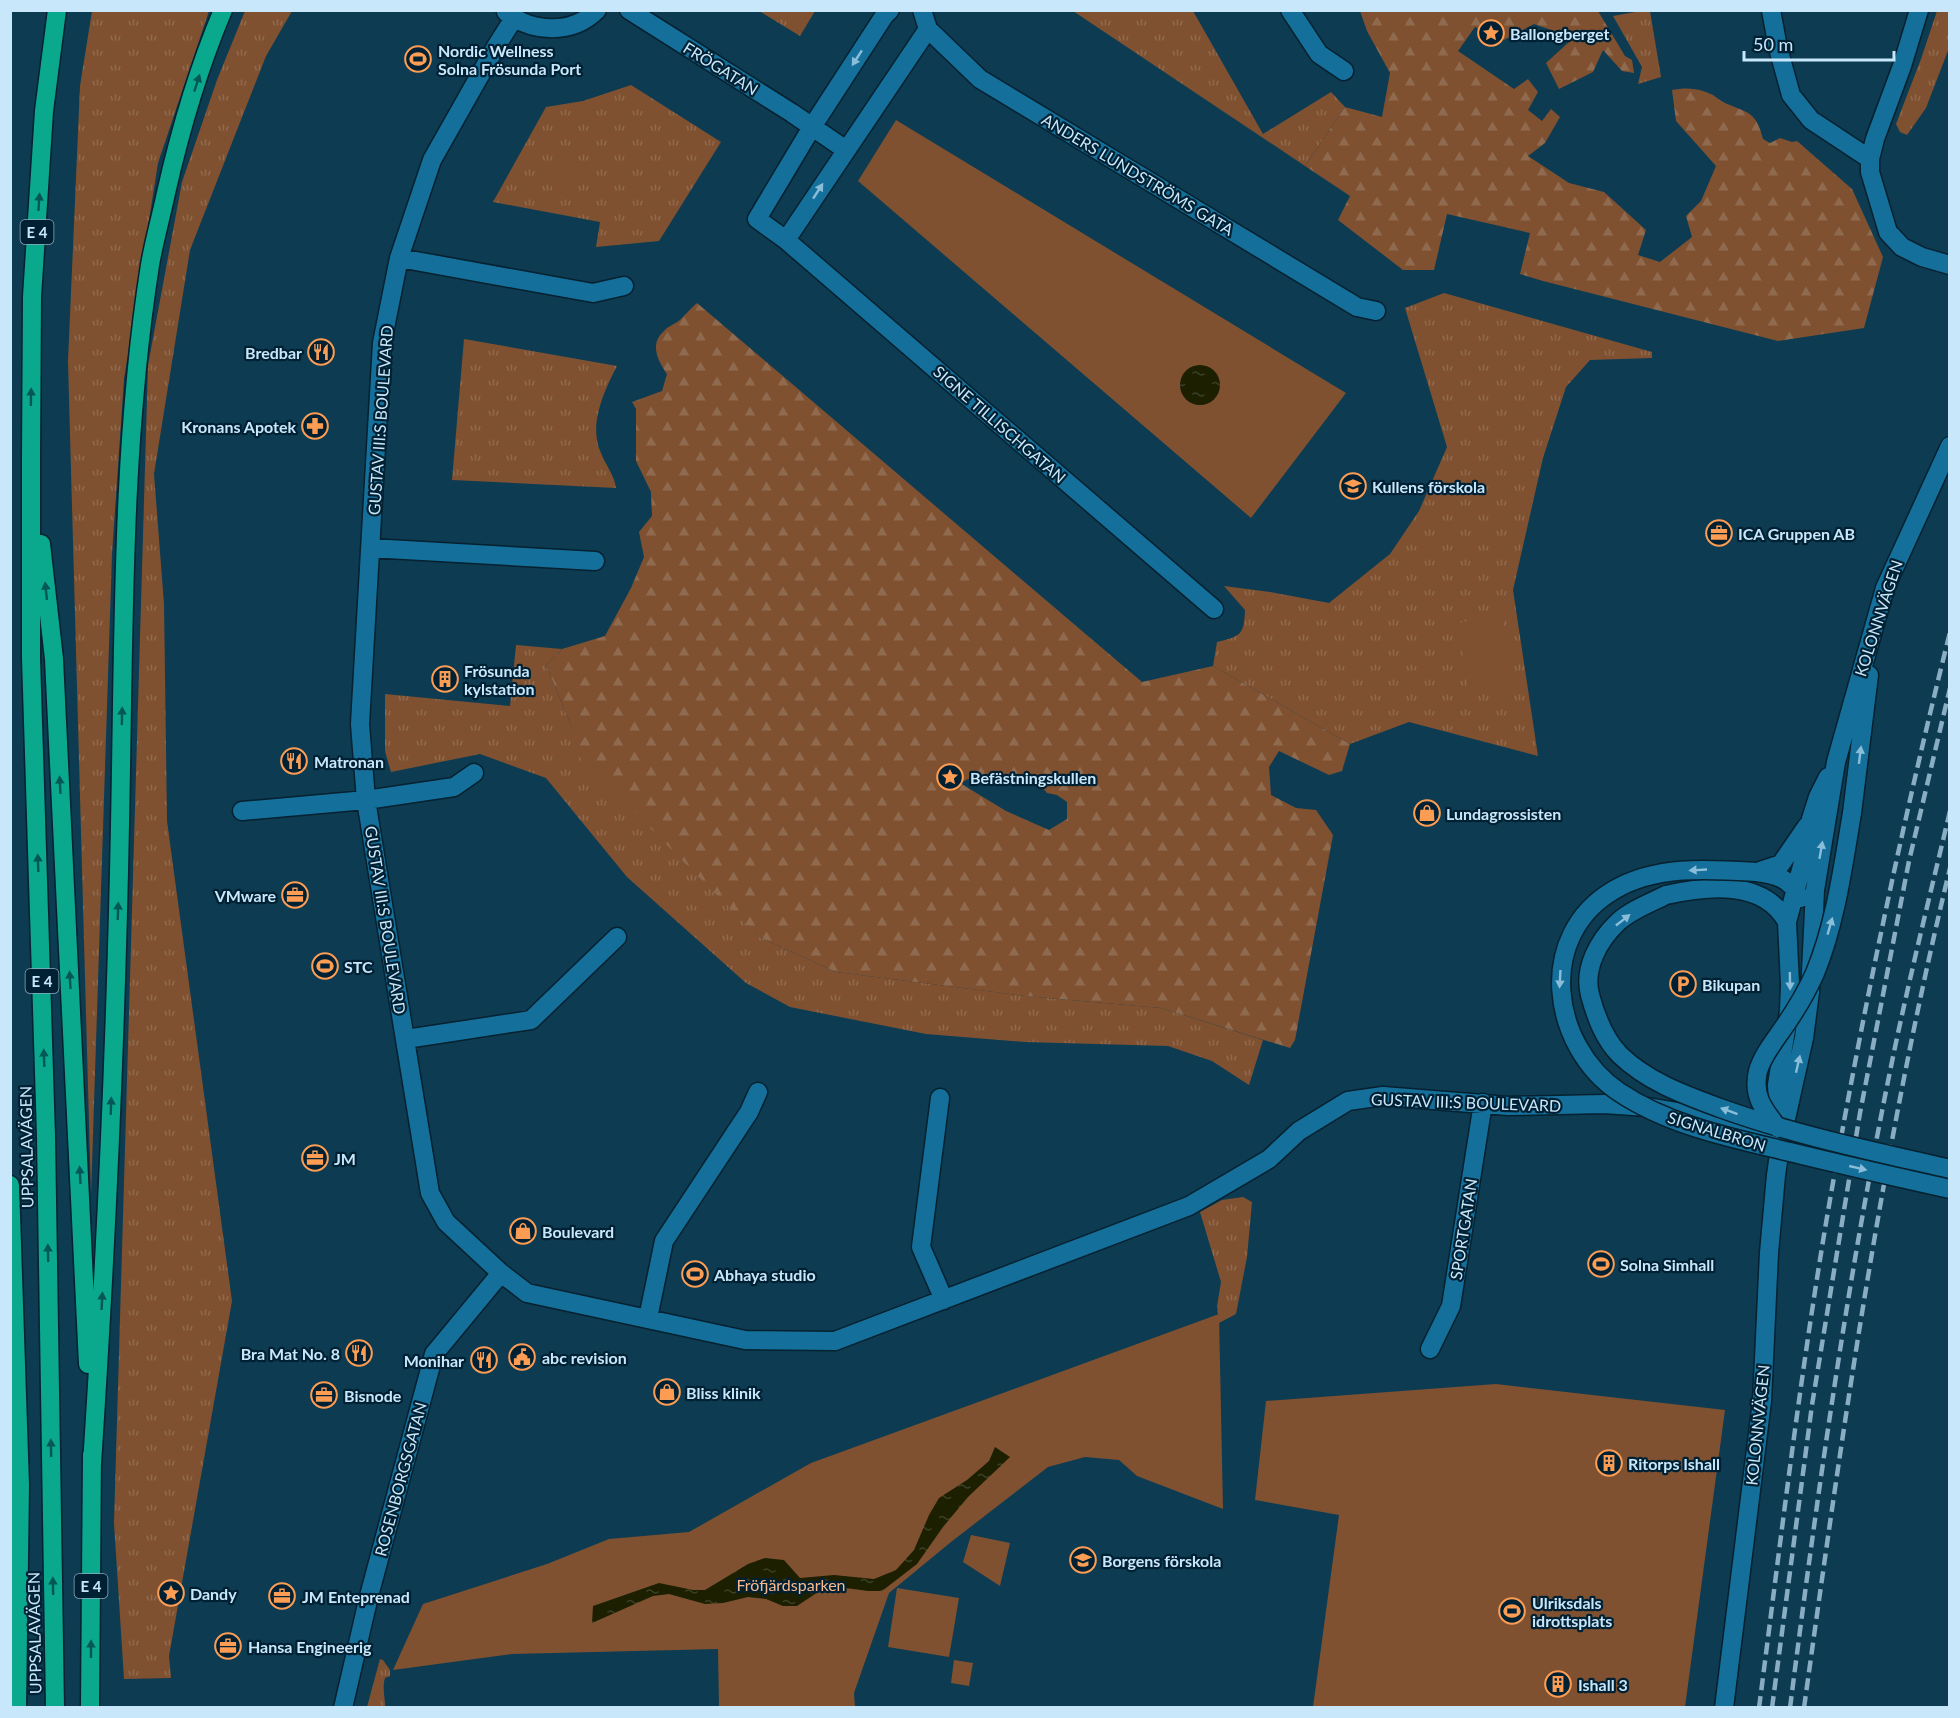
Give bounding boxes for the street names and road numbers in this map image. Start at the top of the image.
street label: FRÖGATAN [680,38,762,98]
street label: ANDERS LUNDSTRÖMS GATA [1039,109,1237,239]
road number: E 4 [20,220,54,244]
street label: GUSTAV III:S BOULEVARD [364,324,396,516]
street label: SIGNE TILLISCHGATAN [930,361,1070,487]
street label: KOLONNVÄGEN [1850,557,1906,679]
street label: GUSTAV III:S BOULEVARD [362,824,410,1016]
road number: E 4 [26,969,58,993]
street label: UPPSALAVÄGEN [15,1086,37,1208]
street label: GUSTAV III:S BOULEVARD [1371,1089,1561,1115]
street label: SIGNALBRON [1666,1107,1768,1155]
street label: SPORTGATAN [1446,1177,1480,1281]
street label: KOLONNVÄGEN [1741,1364,1773,1486]
street label: ROSENBORGSGATAN [370,1400,430,1558]
street label: UPPSALAVÄGEN [23,1572,45,1694]
road number: E 4 [74,1574,107,1598]

